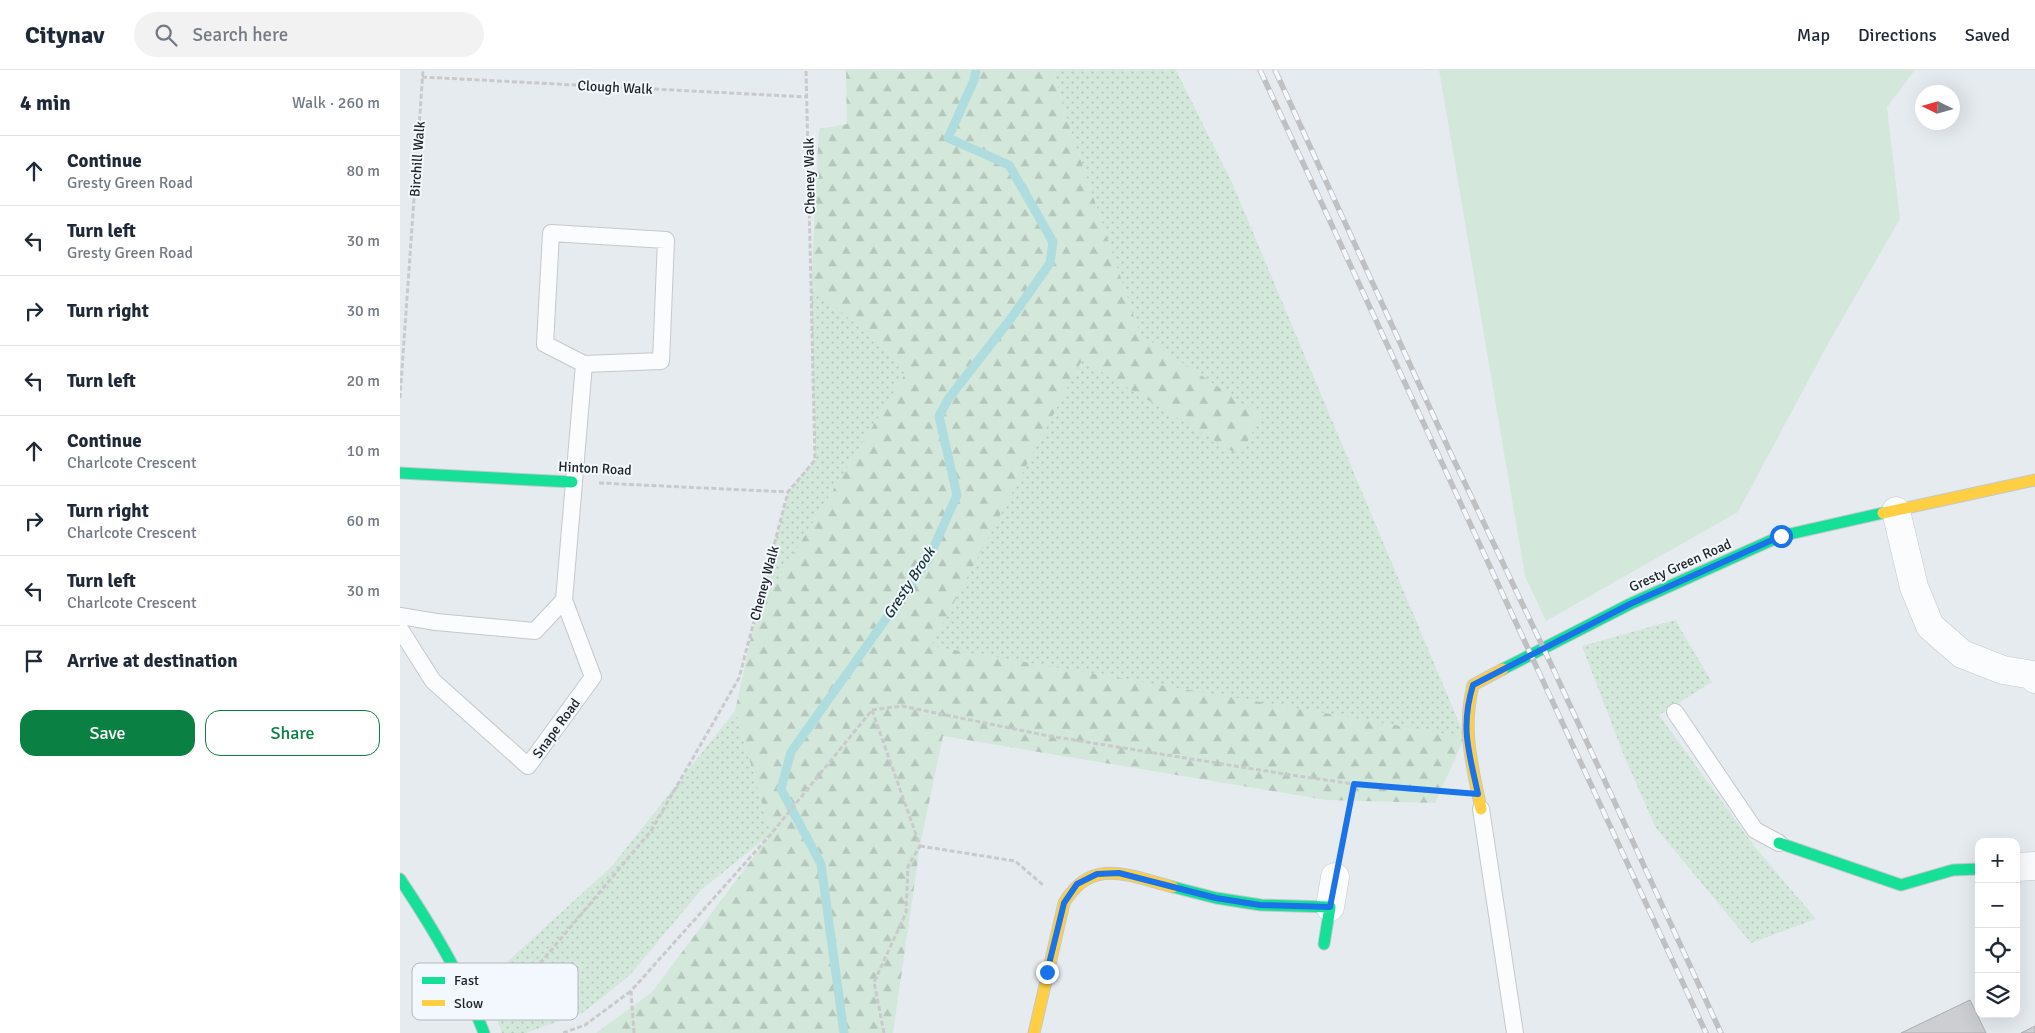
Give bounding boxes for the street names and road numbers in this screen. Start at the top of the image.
street label: Clough Walk [577,77,653,98]
street label: Birchill Walk [406,121,429,198]
street label: Cheney Walk [800,137,819,215]
street label: Hinton Road [558,458,632,479]
street label: Gresty Green Road [1626,535,1734,596]
street label: Cheney Walk [746,544,783,622]
street label: Snape Road [529,695,584,762]

